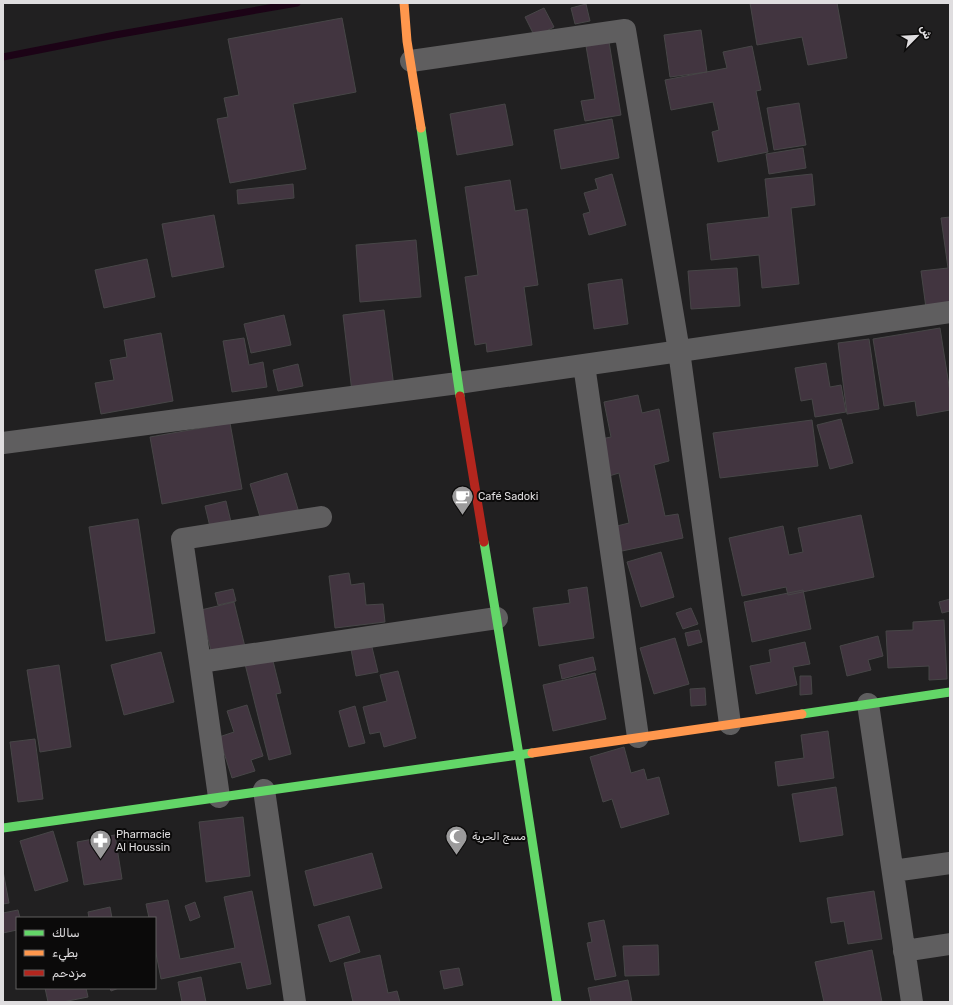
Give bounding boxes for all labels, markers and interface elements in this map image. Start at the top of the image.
north arrow [897,16,937,56]
text: ش [917,23,934,41]
cafe icon: Café Sadoki [450,483,476,516]
place label: Café Sadoki [478,490,538,503]
mosque icon: مسج الحرية [443,823,469,856]
pharmacy icon: Pharmacie Al Houssin [87,827,113,860]
place label: Pharmacie Al Houssin [116,828,171,854]
place label: مسج الحرية [472,830,526,845]
legend [16,917,156,989]
text: سالك [52,926,80,940]
text: بطيء [52,946,78,962]
text: مزدحم [52,966,87,981]

